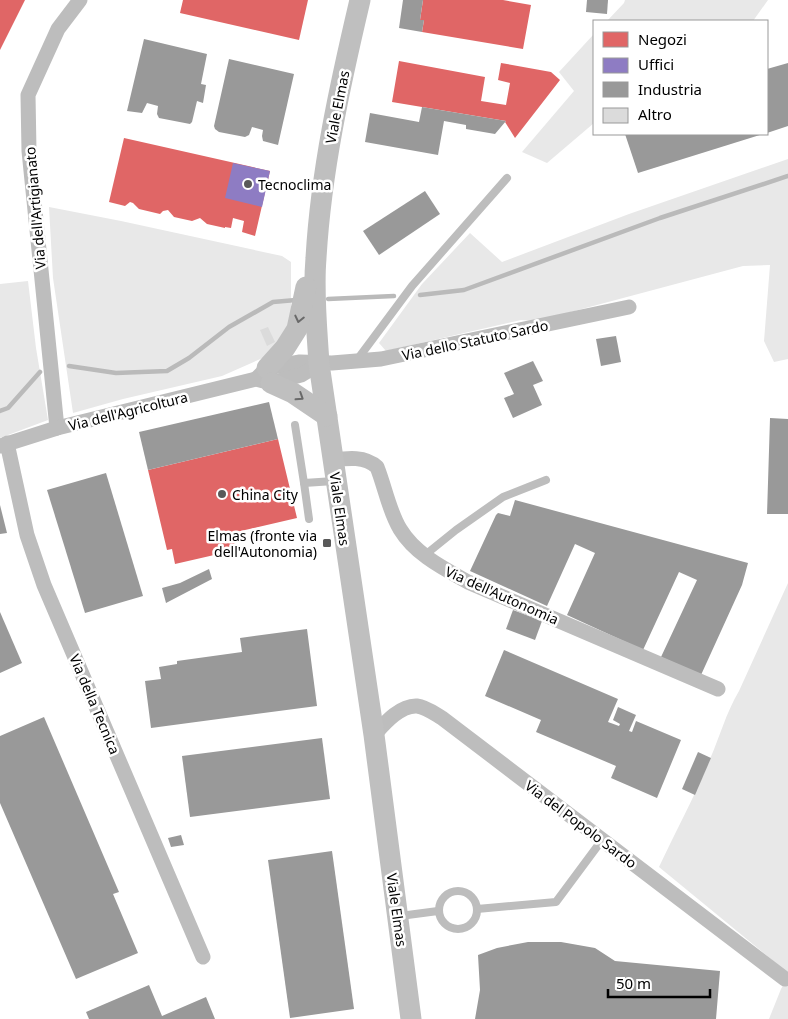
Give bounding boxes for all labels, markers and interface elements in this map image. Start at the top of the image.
legend [593,20,768,135]
text: Negozi [638,29,687,49]
text: Uffici [638,54,674,74]
street label: Viale Elmas [321,69,353,145]
text: Industria [638,79,702,99]
text: Altro [638,104,672,124]
street label: Via dell'Artigianato [20,146,50,270]
place label: Tecnoclima [258,175,331,194]
marker: Tecnoclima [242,178,254,190]
one-way arrow [294,315,305,324]
street label: Via dello Statuto Sardo [400,315,550,365]
street label: Via dell'Agricoltura [66,387,190,435]
one-way arrow [295,391,304,401]
street label: Viale Elmas [325,471,355,547]
place label: China City [232,485,299,504]
marker: China City [216,488,228,500]
place label: Elmas (fronte via dell'Autonomia) [208,526,317,561]
marker: Elmas (fronte via dell'Autonomia) [321,537,333,549]
street label: Via dell'Autonomia [442,561,562,629]
street label: Via della Tecnica [65,651,125,757]
street label: Via del Popolo Sardo [521,776,641,872]
street label: Viale Elmas [382,872,412,948]
scale bar [608,966,710,998]
text: 50 m [616,973,651,993]

